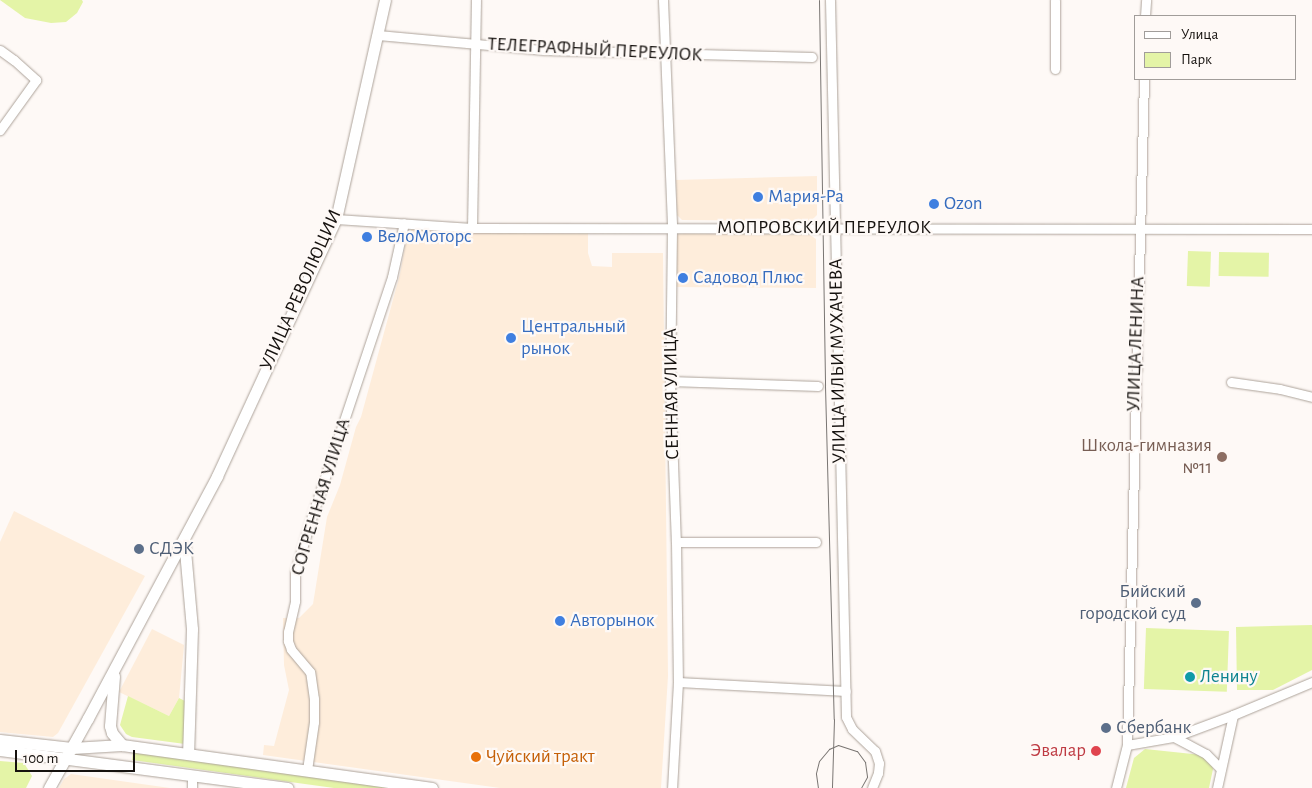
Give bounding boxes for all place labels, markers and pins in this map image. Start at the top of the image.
place label: Мария-Ра [768,186,844,208]
marker: Мария-Ра [752,191,764,203]
place label: Ozon [944,193,983,215]
marker: Ozon [928,198,940,210]
place label: ВелоМоторс [377,226,472,248]
marker: ВелоМоторс [361,231,373,243]
place label: Садовод Плюс [693,267,803,289]
marker: Садовод Плюс [677,272,689,284]
place label: Центральный рынок [521,316,626,360]
marker: Центральный рынок [505,332,517,344]
place label: Школа-гимназия №11 [1081,435,1212,479]
marker: Школа-гимназия №11 [1216,451,1228,463]
place label: СДЭК [149,538,194,560]
marker: СДЭК [133,543,145,555]
place label: Бийский городской суд [1079,581,1186,625]
marker: Бийский городской суд [1190,597,1202,609]
place label: Авторынок [570,610,654,632]
marker: Авторынок [554,615,566,627]
place label: Ленину [1200,666,1258,688]
marker: Ленину [1184,671,1196,683]
place label: Сбербанк [1116,717,1191,739]
marker: Сбербанк [1100,722,1112,734]
place label: Эвалар [1030,740,1086,762]
marker: Эвалар [1090,745,1102,757]
place label: Чуйский тракт [486,746,595,768]
marker: Чуйский тракт [470,751,482,763]

